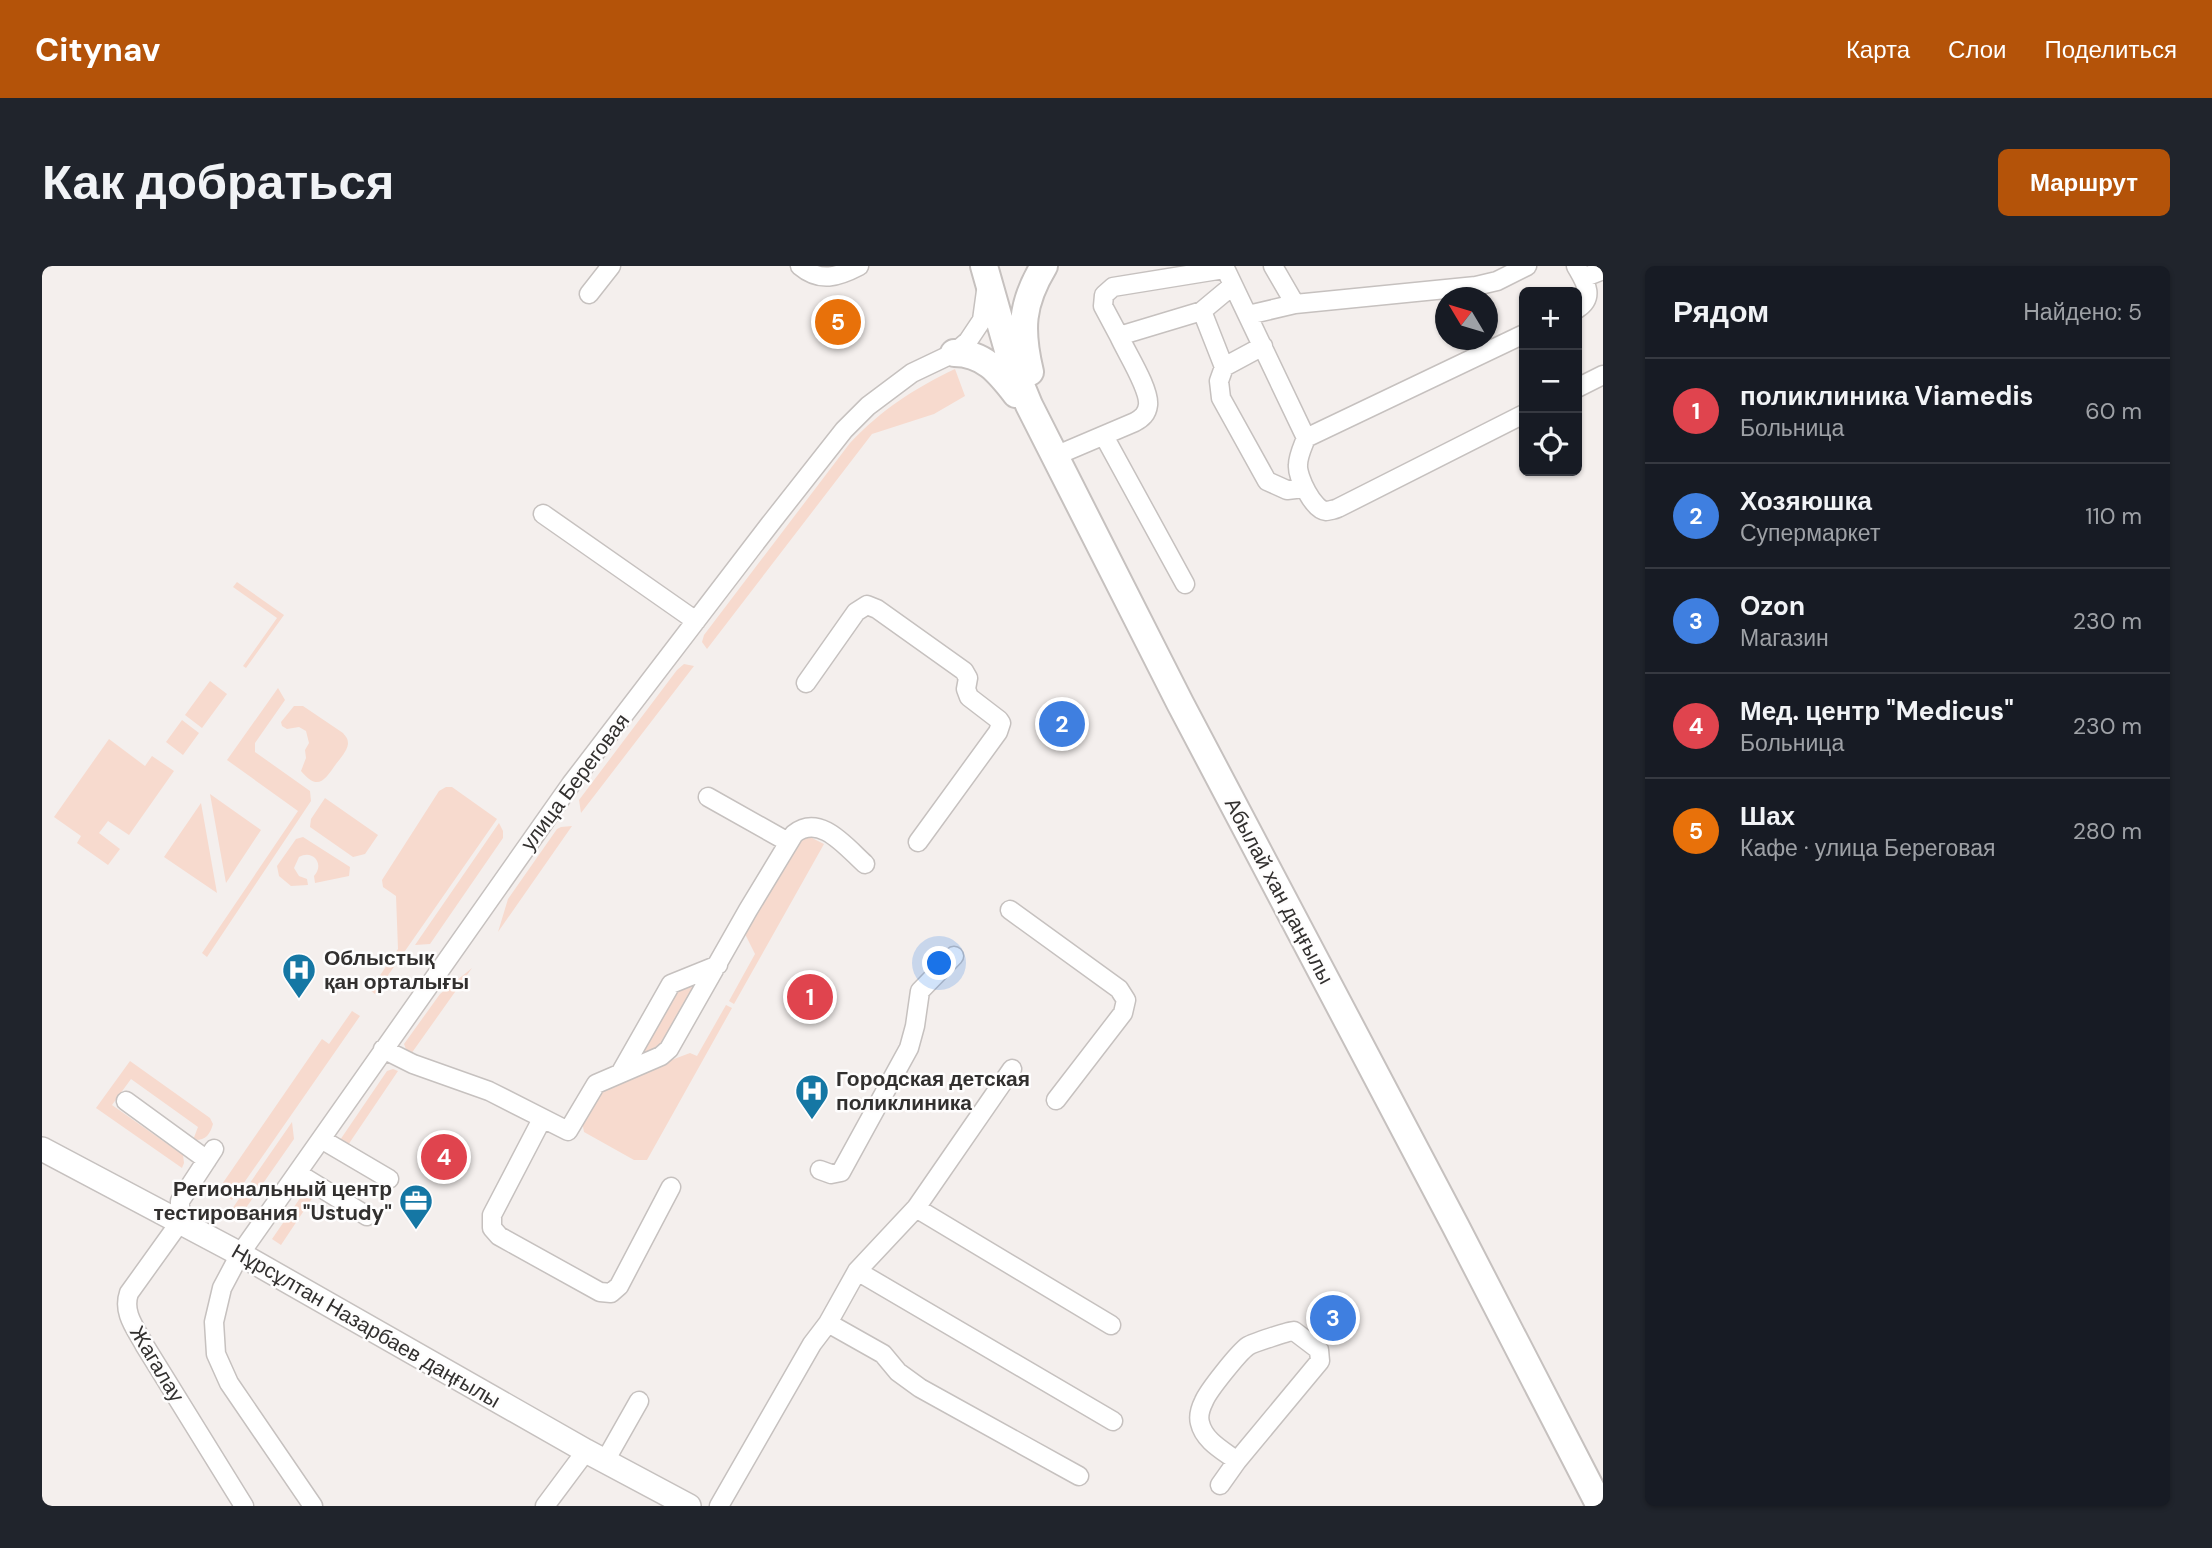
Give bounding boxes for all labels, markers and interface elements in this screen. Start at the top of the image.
text: Citynav [35,28,160,71]
text: Карта [1846,34,1910,65]
text: Слои [1948,34,2006,65]
text: Поделиться [2044,34,2177,65]
button: Маршрут [1998,149,2170,216]
text: Как добраться [42,150,394,214]
north arrow [1435,287,1498,350]
map controls [1519,287,1582,476]
button: + [1519,287,1582,350]
text: Рядом [1673,292,1769,331]
pin: 5 [815,296,861,348]
text: Найдено: 5 [2023,297,2142,327]
button: − [1519,350,1582,413]
text: поликлиника Viamedis [1740,379,2033,413]
text: 1 [1692,396,1700,426]
text: 60 m [2085,396,2142,426]
button: locate [1519,413,1582,476]
text: Больница [1740,413,1844,443]
text: Хозяюшка [1740,484,1872,518]
text: 2 [1689,501,1703,531]
text: 110 m [2085,501,2142,531]
text: Супермаркет [1740,518,1880,548]
text: Ozon [1740,589,1805,623]
text: 3 [1689,606,1703,636]
text: 230 m [2073,606,2142,636]
text: Магазин [1740,623,1829,653]
text: Мед. центр "Medicus" [1740,694,2014,728]
pin: 2 [1039,698,1085,750]
street label: улица Береговая [514,708,636,856]
text: 4 [1689,711,1703,741]
text: 230 m [2073,711,2142,741]
text: Больница [1740,728,1844,758]
street label: Абылай хан даңғылы [1218,793,1340,989]
text: Шах [1740,799,1795,833]
text: 5 [1689,816,1703,846]
text: 280 m [2073,816,2142,846]
text: Кафе · улица Береговая [1740,833,1995,863]
place label: Облыстық қан орталығы [324,944,469,996]
your location [922,946,956,980]
hospital icon: Облыстық қан орталығы [280,951,318,1000]
pin: 1 [787,971,833,1023]
place label: Городская детская поликлиника [836,1065,1030,1117]
hospital icon: Городская детская поликлиника [793,1072,831,1121]
pin: 4 [421,1131,467,1183]
place label: Региональный центр тестирования "Ustudy" [154,1175,392,1227]
office icon: Региональный центр тестирования "Ustudy" [397,1182,435,1231]
street label: Нұрсұлтан Назарбаев даңғылы [227,1237,505,1415]
pin: 3 [1310,1292,1356,1344]
street label: Жагалау [123,1321,191,1408]

